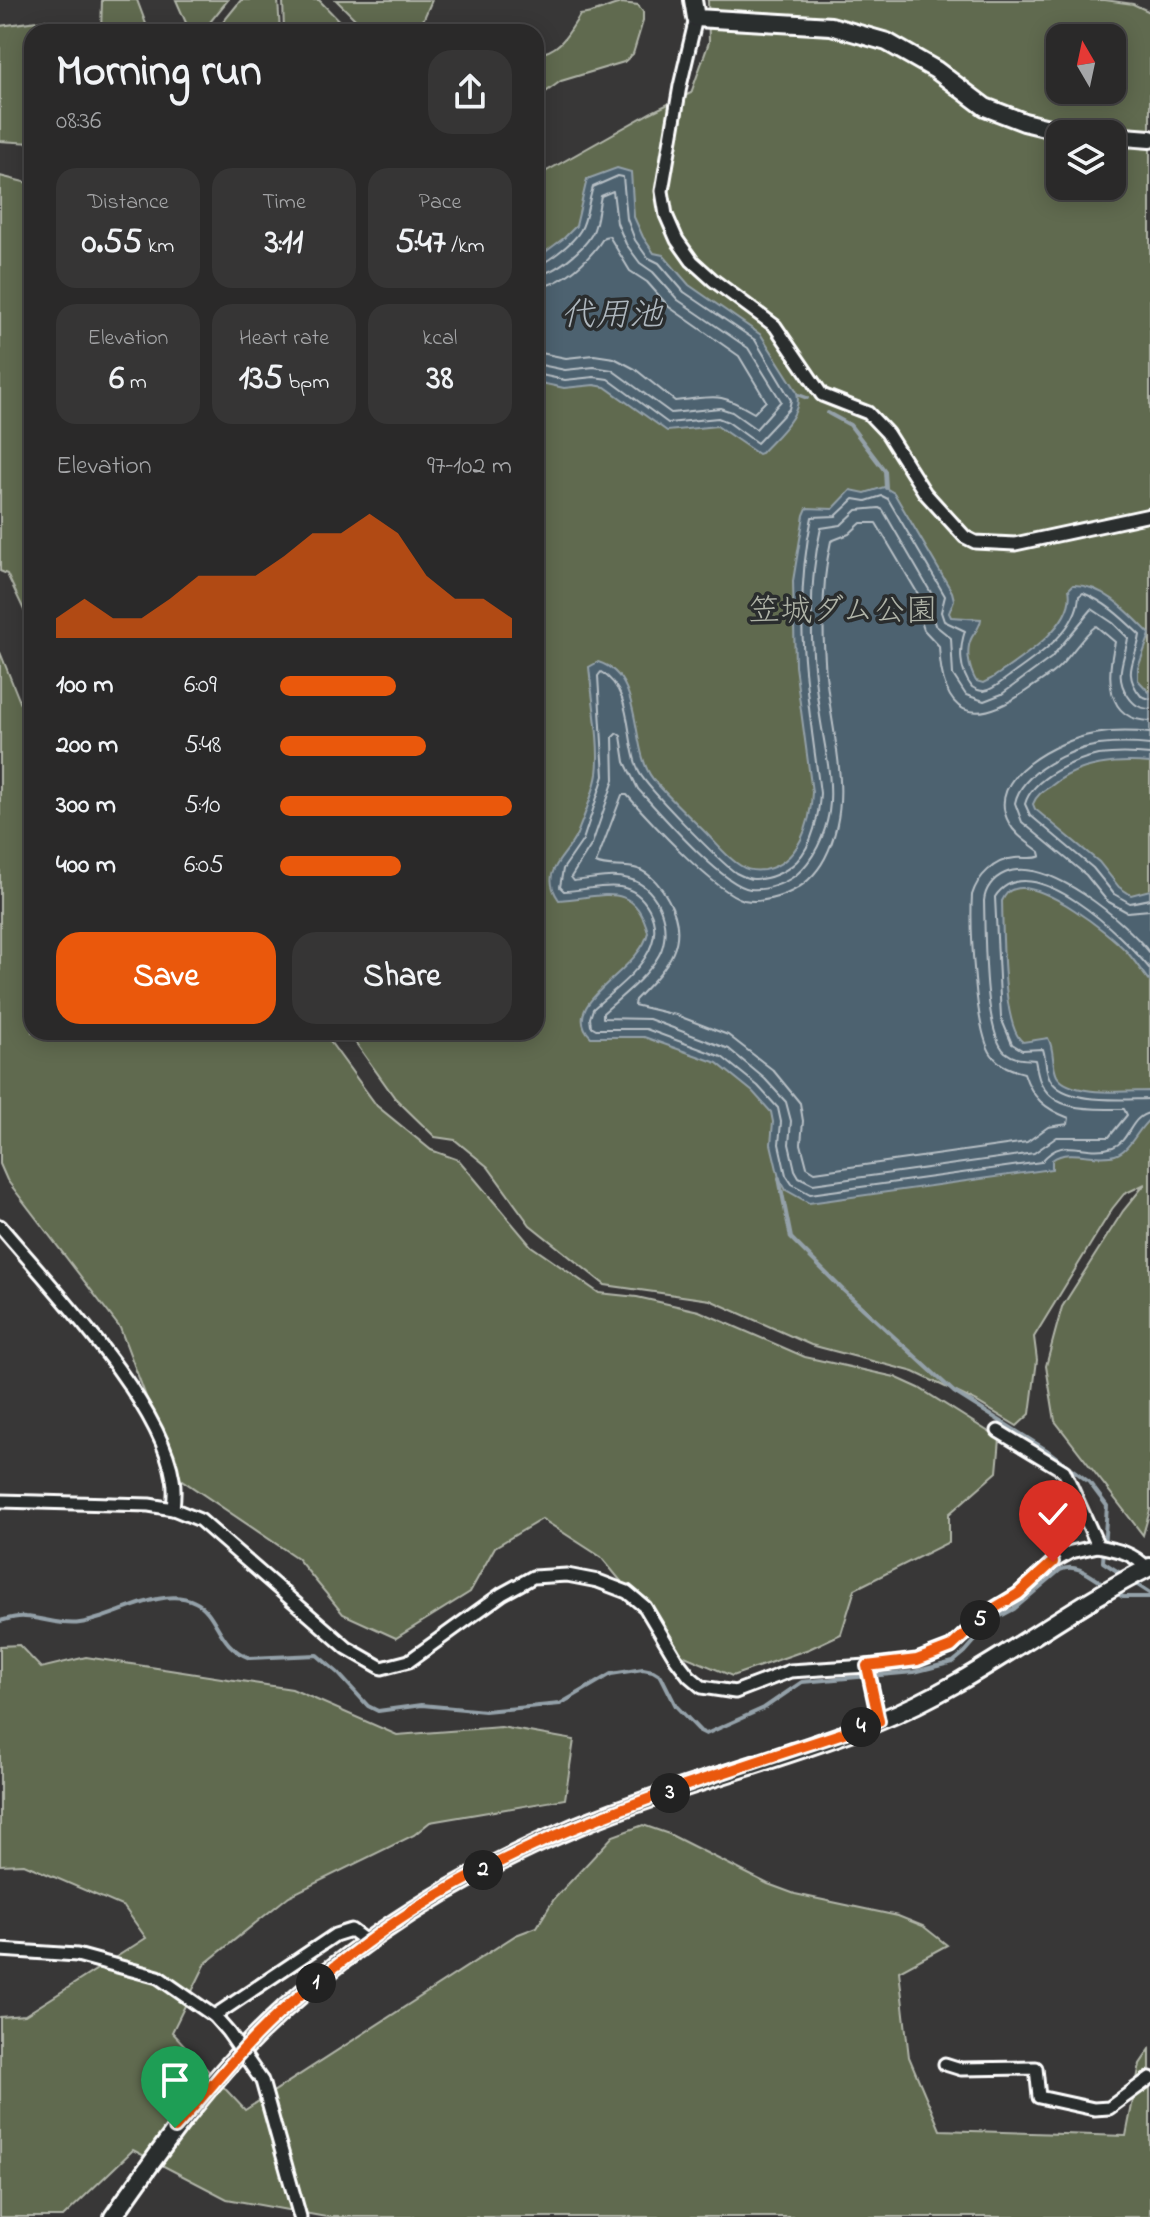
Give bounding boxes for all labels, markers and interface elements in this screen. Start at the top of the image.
north arrow [1046,24,1126,104]
map controls [1046,24,1126,200]
text: Morning run [56,41,262,105]
button: share [428,50,512,134]
text: 08:36 [56,103,101,141]
button: layers [1046,120,1126,200]
text: Distance [87,187,169,219]
text: Time [262,187,306,219]
text: Pace [419,187,461,219]
text: 0.55 [82,219,142,269]
text: 3:11 [265,219,303,269]
text: 5:47 [395,219,446,269]
text: km [142,231,174,263]
text: /km [446,231,485,263]
water label: 代用池 [561,292,664,342]
text: Elevation [88,323,168,355]
text: Heart rate [239,323,329,355]
text: kcal [423,323,457,355]
text: 6 [109,355,124,405]
text: 135 [239,355,283,405]
text: 38 [427,355,453,405]
text: m [124,367,147,399]
text: bpm [283,367,329,399]
text: Elevation [56,448,152,486]
text: 97–102 m [427,448,512,486]
park label: 笠城ダム公園 [748,589,938,636]
text: 100 m [56,667,113,705]
text: 6:09 [184,667,217,705]
text: 200 m [56,727,118,765]
text: 5:48 [184,727,222,765]
text: 300 m [56,787,116,825]
text: 5:10 [184,787,221,825]
text: 400 m [56,847,116,885]
text: 6:05 [184,847,224,885]
button: Save [56,932,276,1024]
button: Share [292,932,512,1024]
pin [1019,1480,1087,1562]
icon: check [1031,1492,1075,1536]
pin: 5 [960,1600,1000,1640]
text: 5 [974,1604,986,1636]
pin: 4 [841,1707,881,1747]
text: 4 [856,1711,866,1743]
pin: 3 [650,1773,690,1813]
text: 3 [665,1777,675,1809]
pin: 2 [463,1850,503,1890]
text: 2 [478,1854,488,1886]
pin: 1 [296,1963,336,2003]
text: 1 [313,1967,320,1999]
pin [141,2046,209,2128]
icon: arrive [153,2058,197,2102]

